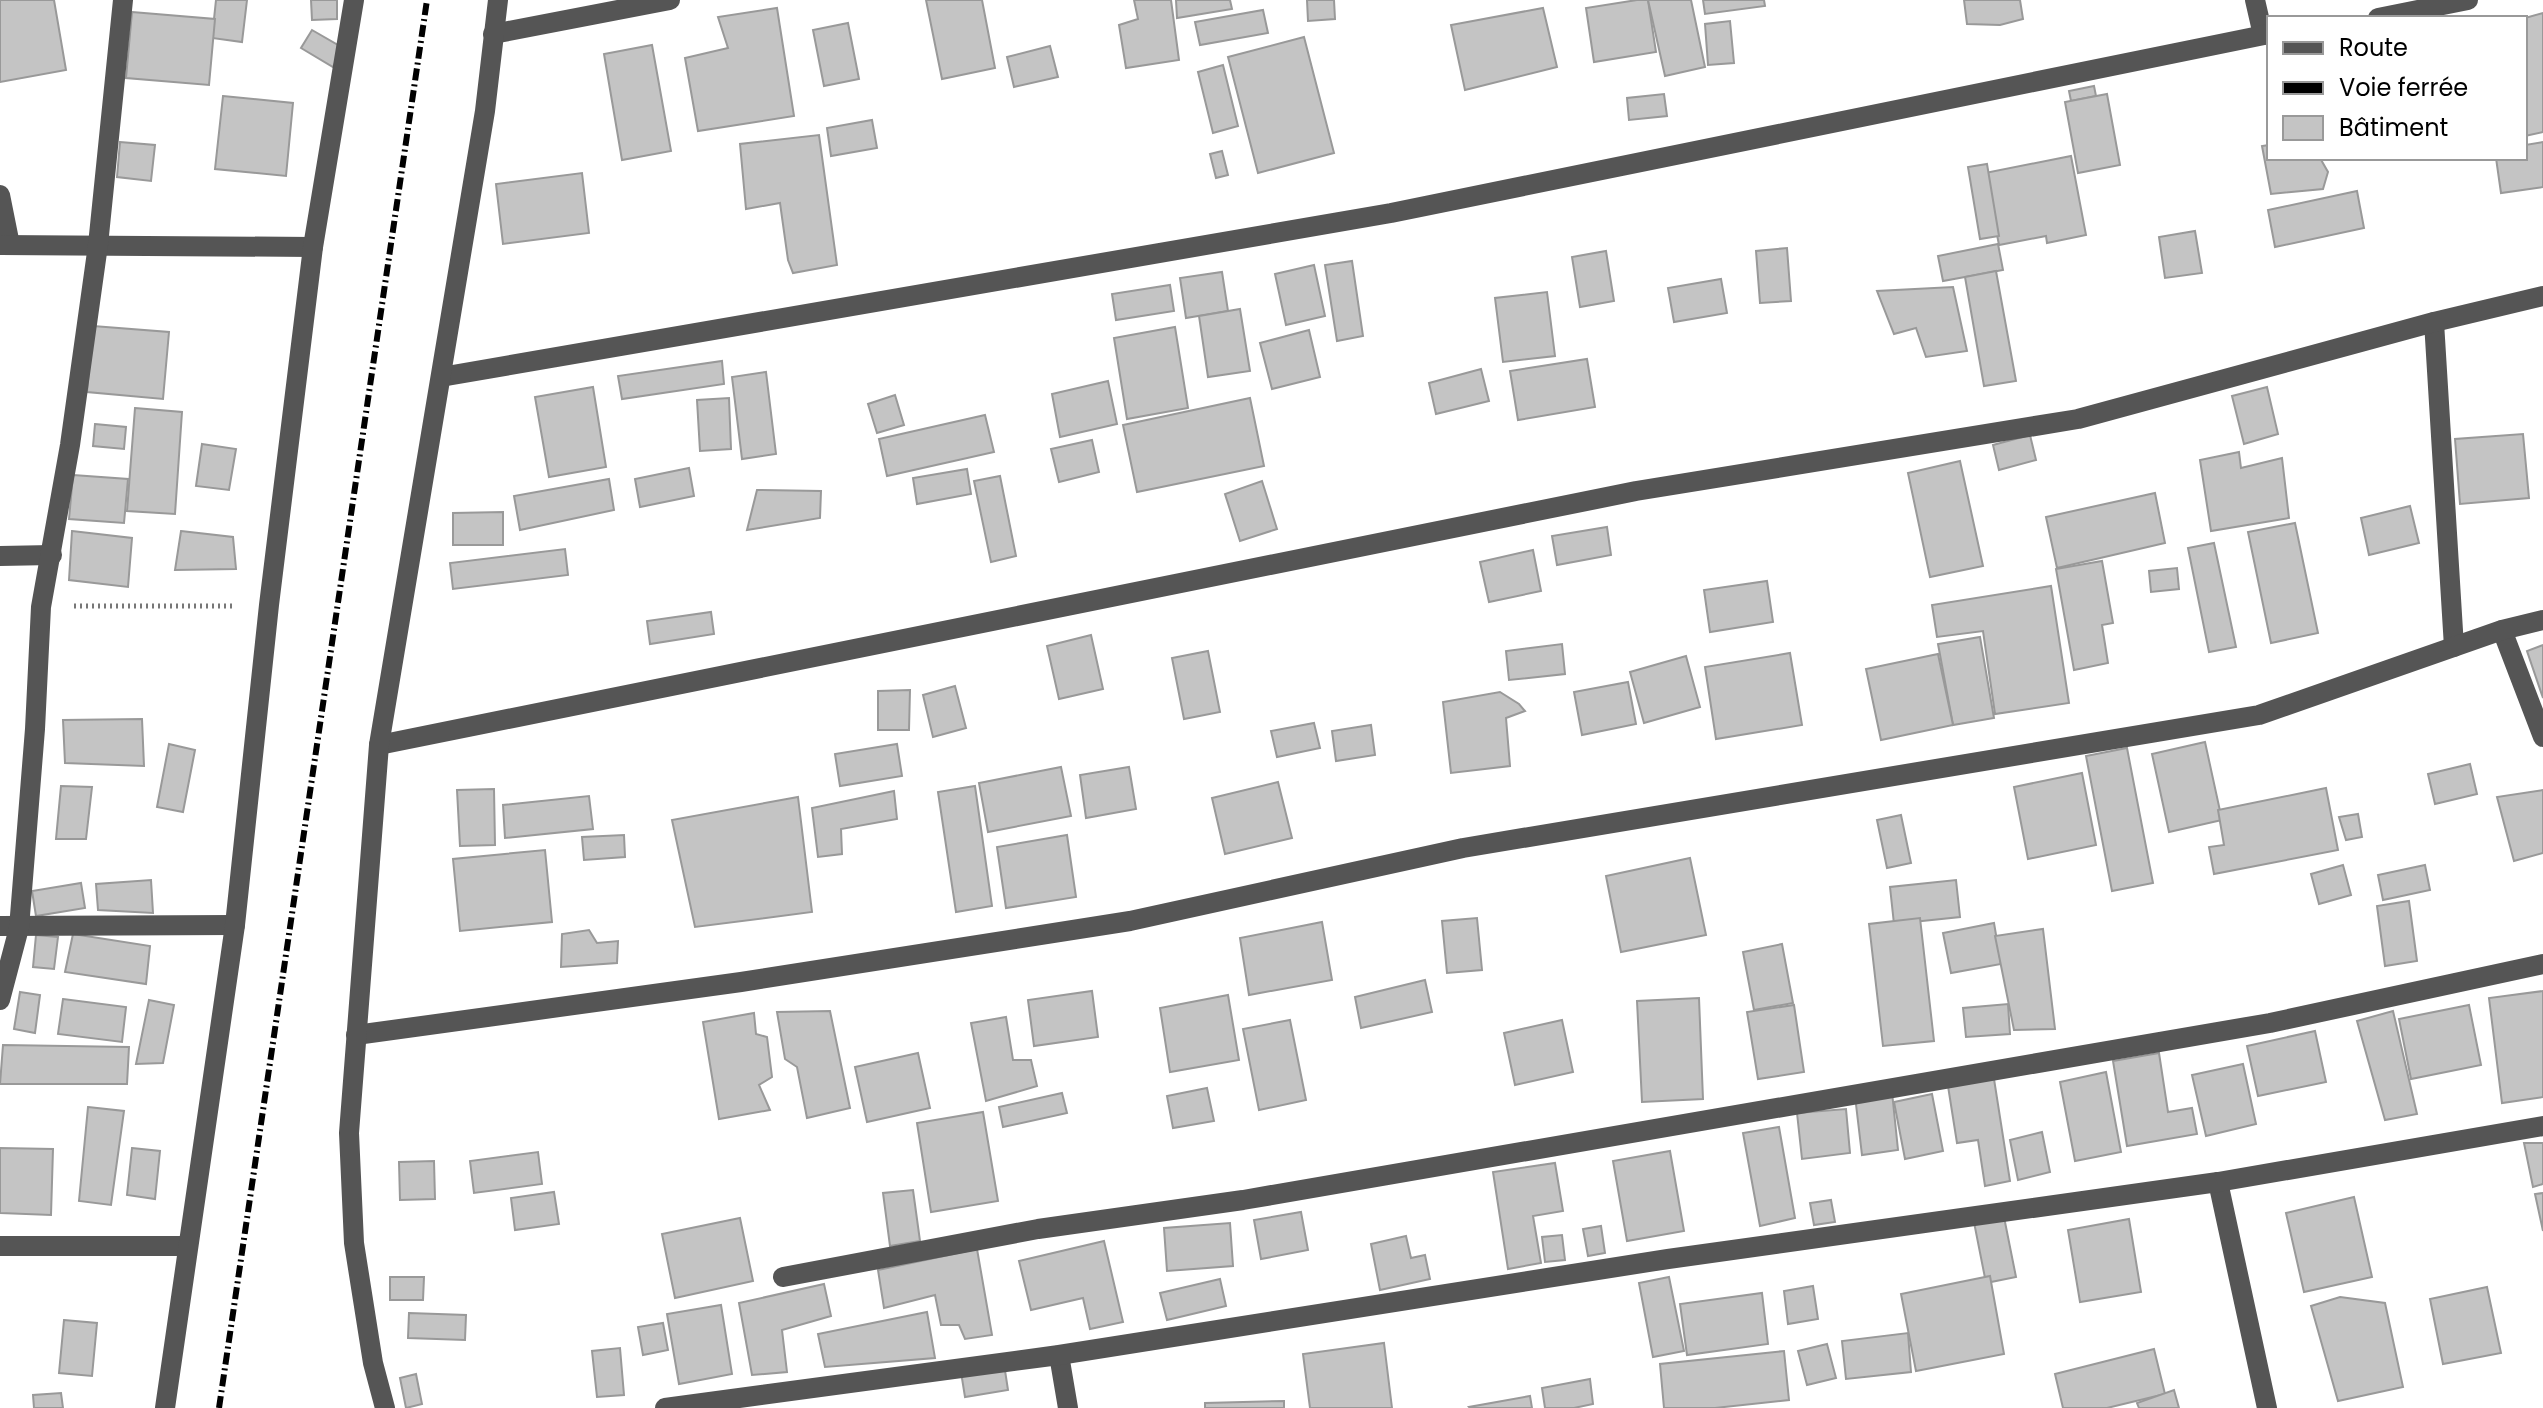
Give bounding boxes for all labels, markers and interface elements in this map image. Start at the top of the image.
legend [2267,16,2527,160]
text: Route [2339,31,2408,64]
text: Voie ferrée [2339,71,2468,104]
text: Bâtiment [2339,111,2448,144]

